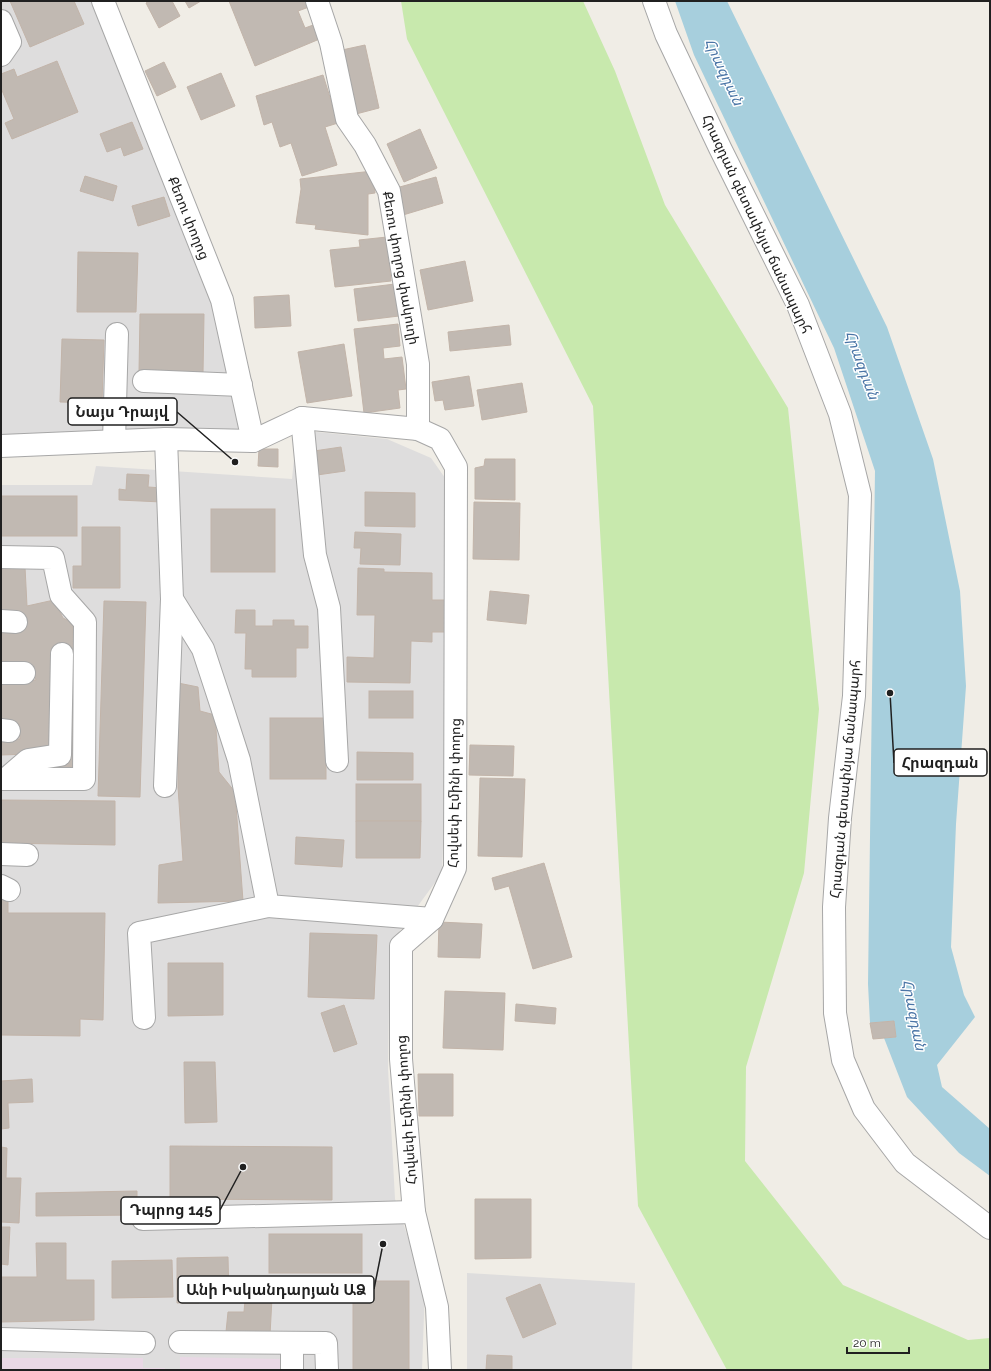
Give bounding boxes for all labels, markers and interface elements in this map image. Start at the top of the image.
water label: Հրազդան [701,36,748,109]
street label: Հրազդան գետափնյա ճանապարհ [699,112,815,336]
street label: Քեռու փողոց [165,174,213,262]
street label: Քեռու փողոց փակուղի [380,190,422,346]
water label: Հրազդան [841,328,883,403]
callout: Նայս Դրայվ [68,398,177,425]
text: Նայս Դրայվ [76,403,170,421]
street label: Հրազդան գետափնյա ճանապարհ [827,659,863,899]
street label: Հովսեփ Էմինի փողոց [445,718,463,868]
callout: Հրազդան [894,749,987,776]
text: Հրազդան [901,754,979,772]
water label: Հրազդան [898,978,930,1053]
street label: Հովսեփ Էմինի փողոց [393,1035,419,1185]
callout: Դպրոց 145 [121,1197,220,1224]
text: Դպրոց 145 [130,1201,212,1219]
callout: Անի Իսկանդարյան ԱՁ [178,1276,374,1303]
text: Անի Իսկանդարյան ԱՁ [186,1281,366,1299]
scale bar [847,1329,909,1355]
text: 20 m [853,1336,881,1350]

